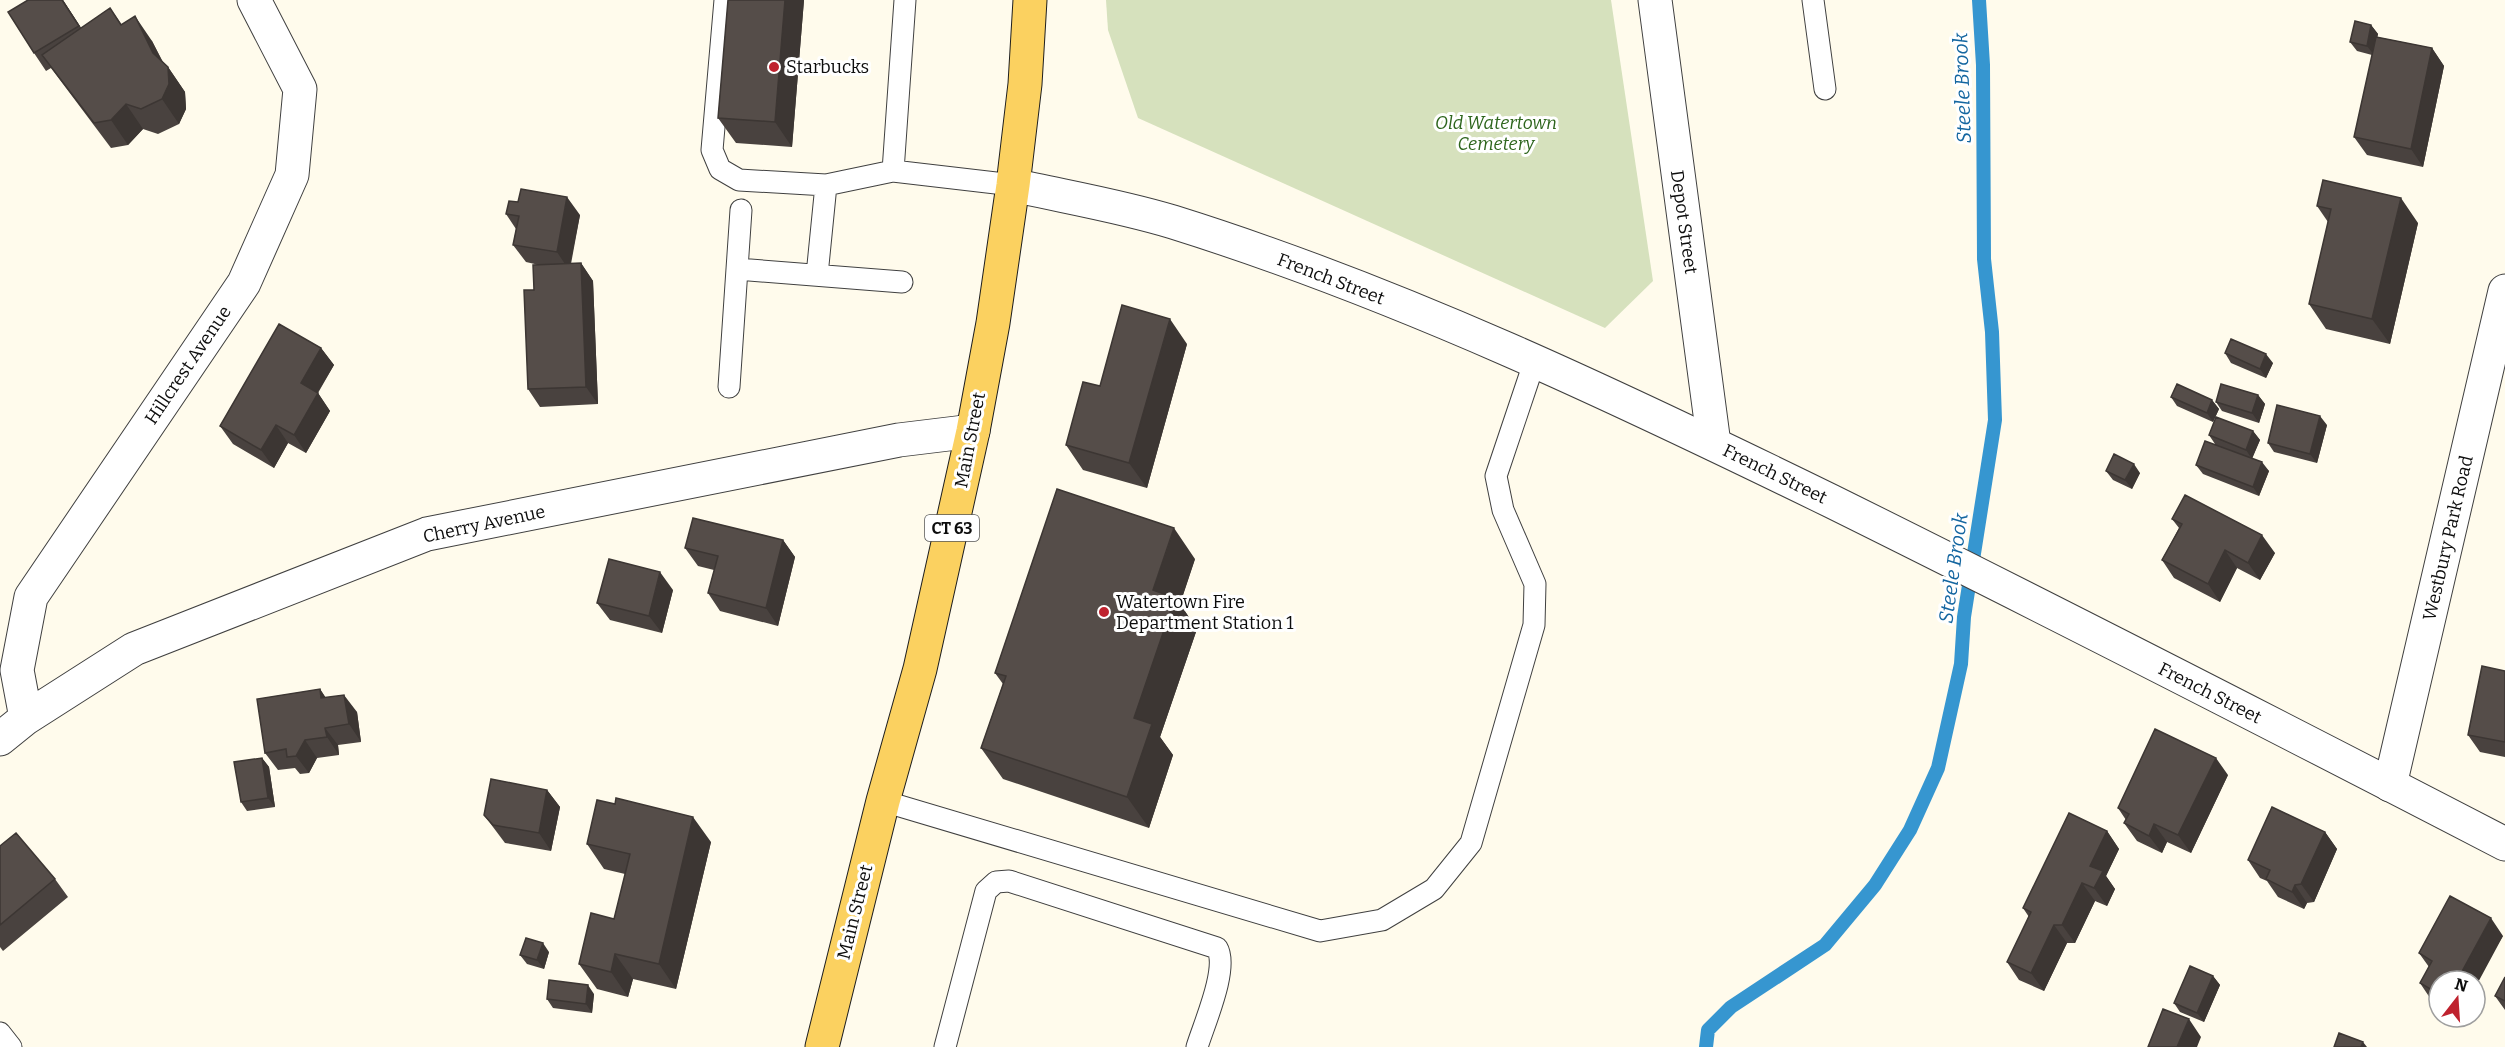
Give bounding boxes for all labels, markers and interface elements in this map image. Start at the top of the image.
water label: Steele Brook [1948,32,1976,144]
place label: Starbucks [786,56,869,78]
marker: Starbucks [767,60,781,74]
park label: Old Watertown Cemetery [1435,112,1557,155]
street label: Depot Street [1666,169,1702,276]
street label: French Street [1274,248,1388,310]
street label: Hillcrest Avenue [140,301,236,429]
street label: Main Street [950,390,990,490]
street label: French Street [1719,439,1831,509]
street label: Westbury Park Road [2418,453,2478,623]
street label: Cherry Avenue [421,500,547,548]
water label: Steele Brook [1933,511,1973,625]
road number: CT 63 [925,515,979,541]
place label: Watertown Fire Department Station 1 [1116,591,1294,634]
marker: Watertown Fire Department Station 1 [1097,605,1111,619]
street label: French Street [2155,658,2266,729]
street label: Main Street [833,862,877,962]
north arrow [2427,969,2487,1029]
text: N [2453,974,2470,996]

